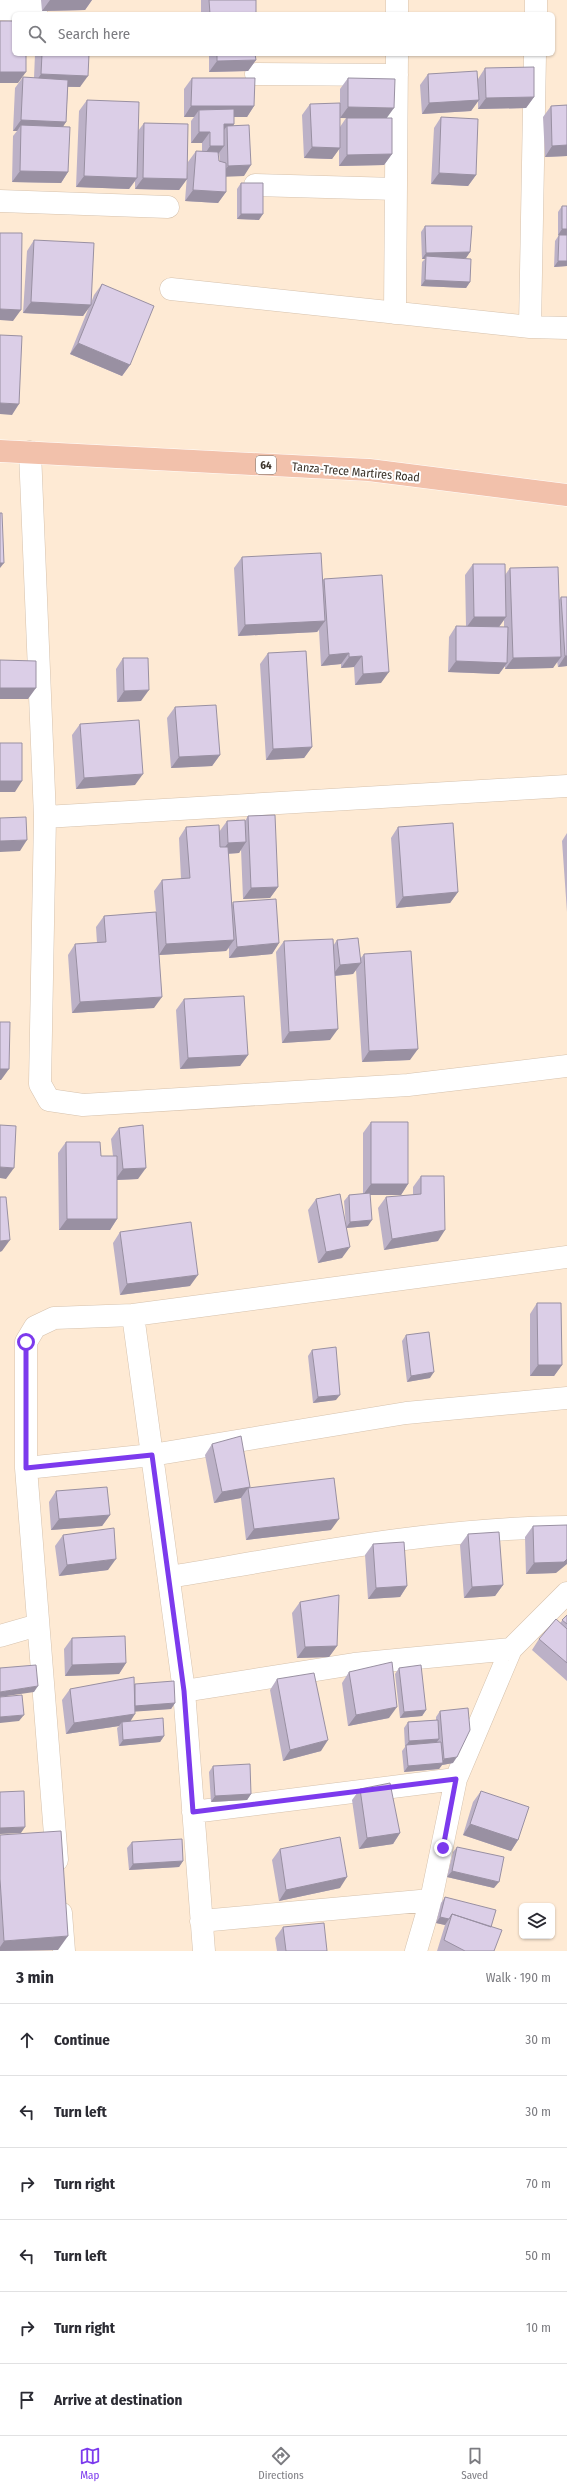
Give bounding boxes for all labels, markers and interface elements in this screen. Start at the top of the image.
search box [12,12,555,56]
icon: search [26,23,48,45]
text: Search here [58,25,130,43]
road number: 64 [256,456,276,474]
street label: Tanza-Trece Martires Road [292,459,420,485]
route start [17,1333,35,1351]
route end [434,1839,452,1857]
map controls [519,1903,555,1939]
button: layers [519,1903,555,1939]
text: 3 min [16,1967,54,1988]
text: Walk · 190 m [486,1970,551,1985]
icon: ahead [16,2029,38,2051]
text: Continue [54,2031,110,2049]
text: 30 m [525,2032,551,2047]
icon: left [16,2101,38,2123]
text: Turn left [54,2103,107,2121]
text: 30 m [525,2104,551,2119]
icon: right [16,2173,38,2195]
text: Turn right [54,2175,115,2193]
text: 70 m [526,2176,551,2191]
icon: left [16,2245,38,2267]
text: Turn left [54,2247,107,2265]
text: 50 m [525,2248,551,2263]
icon: right [16,2317,38,2339]
text: Turn right [54,2319,115,2337]
text: 10 m [526,2320,551,2335]
icon: arrive [16,2389,38,2411]
text: Arrive at destination [54,2391,182,2409]
tab: Map [79,2445,101,2482]
tab: Directions [258,2445,304,2482]
tab: Saved [461,2445,488,2482]

